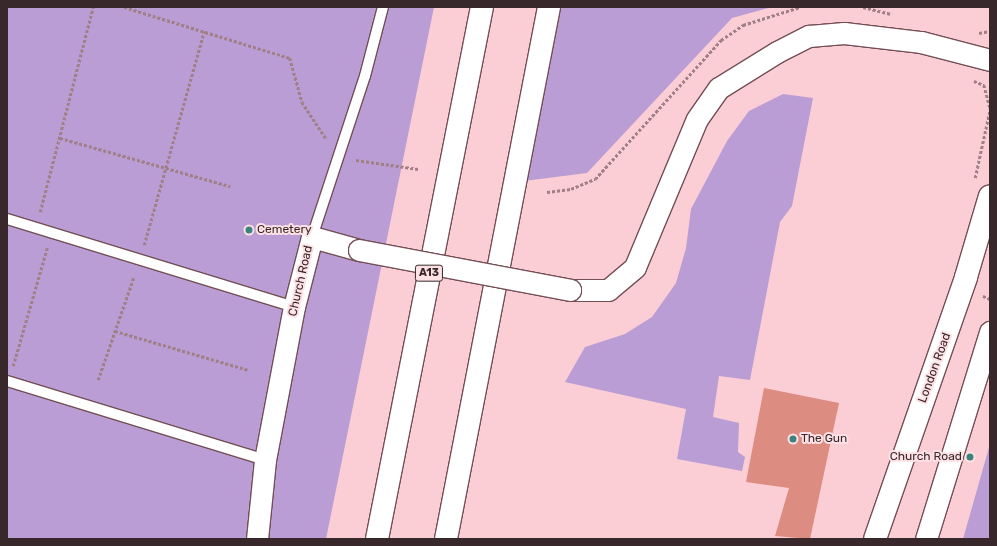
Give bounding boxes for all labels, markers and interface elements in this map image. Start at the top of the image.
place label: Cemetery [257,223,312,237]
marker: Cemetery [244,225,254,235]
street label: Church Road [286,244,316,318]
road number: A13 [414,264,444,282]
street label: London Road [916,331,954,405]
place label: The Gun [801,432,847,446]
marker: The Gun [788,434,798,444]
place label: Church Road [890,450,962,464]
marker: Church Road [965,452,975,462]

